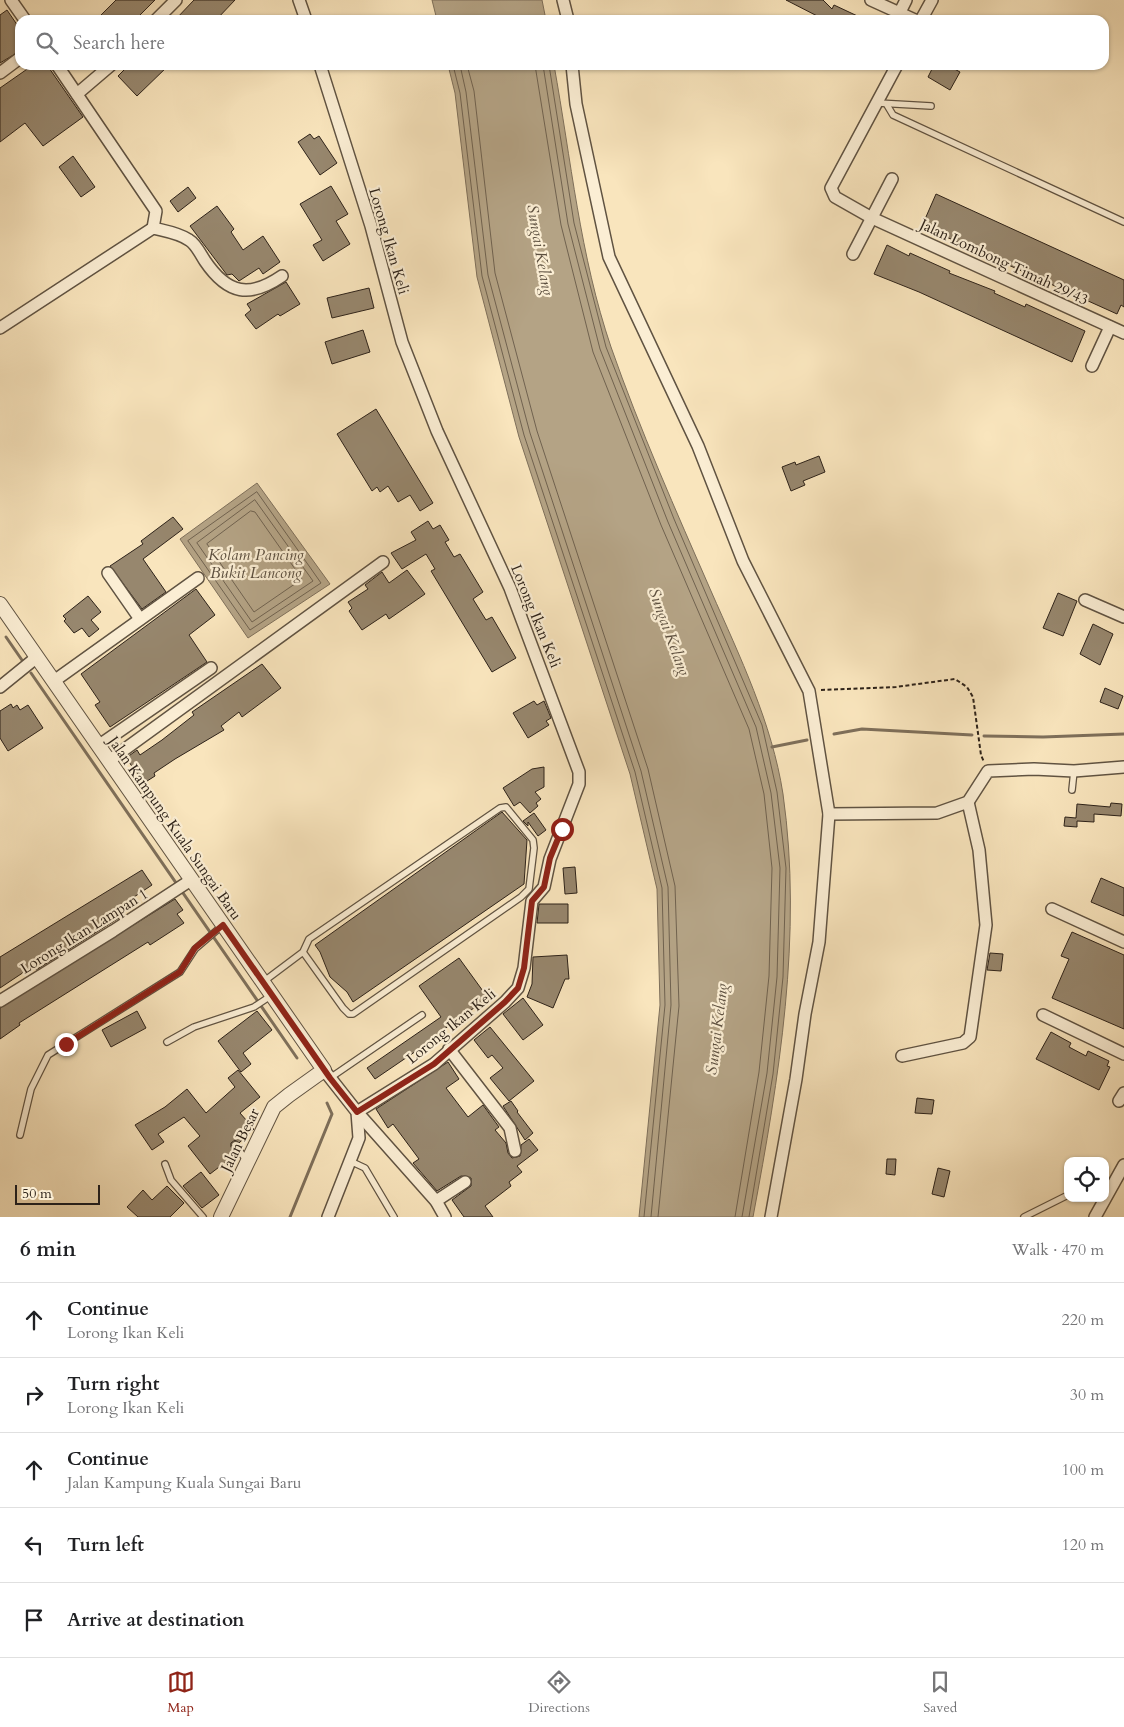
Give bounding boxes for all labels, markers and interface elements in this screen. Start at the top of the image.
search box [15,15,1109,70]
icon: search [33,29,61,57]
text: Search here [73,30,165,56]
street label: Lorong Ikan Keli [364,185,414,297]
water label: Sungai Kelang [521,203,559,298]
street label: Jalan Lombong Timah 29/43 [915,213,1091,310]
water label: Kolam Pancing Bukit Lancong [208,544,305,584]
street label: Lorong Ikan Keli [506,561,566,671]
water label: Sungai Kelang [643,585,695,680]
street label: Jalan Kampung Kuala Sungai Baru [103,731,246,924]
route start [551,818,574,841]
street label: Lorong Ikan Lampan 1 [16,884,152,978]
water label: Sungai Kelang [700,981,734,1076]
street label: Lorong Ikan Keli [402,984,500,1068]
route end [55,1033,78,1056]
street label: Jalan Besar [215,1104,264,1177]
map controls [1064,1157,1109,1202]
button: locate [1064,1157,1109,1202]
scale bar [15,1182,100,1205]
text: 50 m [22,1184,52,1203]
text: 6 min [20,1235,76,1264]
text: Walk · 470 m [1012,1239,1104,1261]
text: Continue [67,1296,149,1322]
icon: ahead [20,1306,48,1334]
text: 220 m [1062,1309,1104,1331]
text: Lorong Ikan Keli [67,1322,184,1344]
text: Turn right [67,1371,159,1397]
icon: right [20,1381,48,1409]
text: 30 m [1070,1384,1104,1406]
text: Lorong Ikan Keli [67,1397,184,1419]
text: Continue [67,1446,149,1472]
icon: ahead [20,1456,48,1484]
text: 100 m [1062,1459,1104,1481]
text: Jalan Kampung Kuala Sungai Baru [67,1472,302,1494]
icon: left [20,1531,48,1559]
text: Turn left [67,1532,144,1558]
text: 120 m [1062,1534,1104,1556]
icon: arrive [20,1606,48,1634]
text: Arrive at destination [67,1607,244,1633]
tab: Map [167,1668,195,1717]
tab: Directions [528,1668,590,1717]
tab: Saved [923,1668,957,1717]

